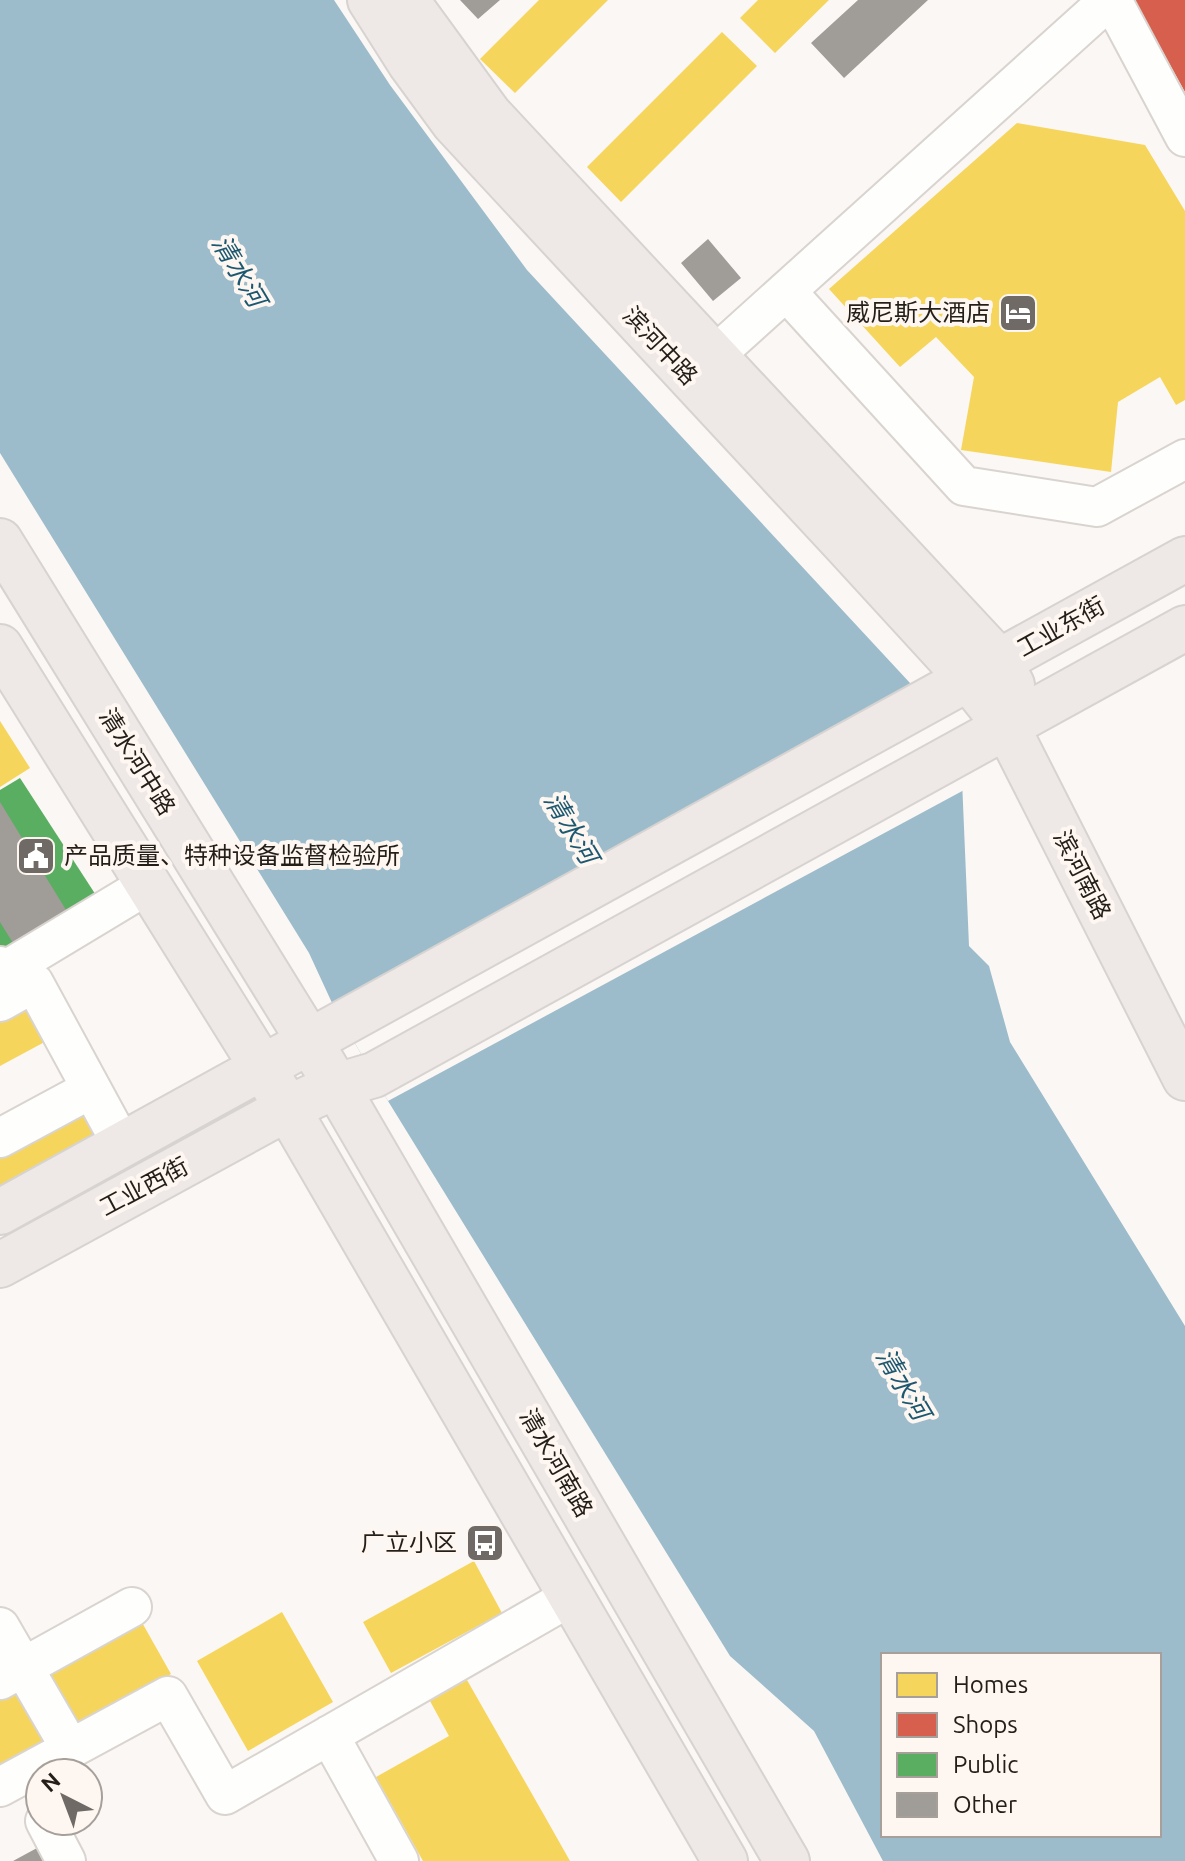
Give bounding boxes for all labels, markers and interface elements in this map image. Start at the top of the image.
water label: 清水河 [207,230,275,316]
hotel icon: 威尼斯大酒店 [997,292,1039,334]
place label: 威尼斯大酒店 [846,299,990,326]
street label: 滨河中路 [618,301,703,390]
street label: 工业东街 [1012,591,1109,662]
street label: 清水河中路 [94,704,181,820]
water label: 清水河 [539,787,607,873]
street label: 滨河南路 [1049,826,1116,924]
public building icon: 产品质量、特种设备监督检验所 [15,835,57,877]
place label: 产品质量、特种设备监督检验所 [64,842,400,869]
street label: 工业西街 [95,1152,192,1221]
water label: 清水河 [871,1343,939,1429]
street label: 清水河南路 [515,1404,598,1521]
bus stop icon: 广立小区 [464,1522,506,1564]
place label: 广立小区 [361,1529,457,1556]
legend [881,1653,1161,1837]
text: Homes [953,1671,1028,1698]
text: Shops [953,1711,1018,1738]
text: Public [953,1751,1018,1778]
north arrow [24,1757,104,1837]
text: N [36,1767,65,1797]
text: Other [953,1791,1017,1818]

